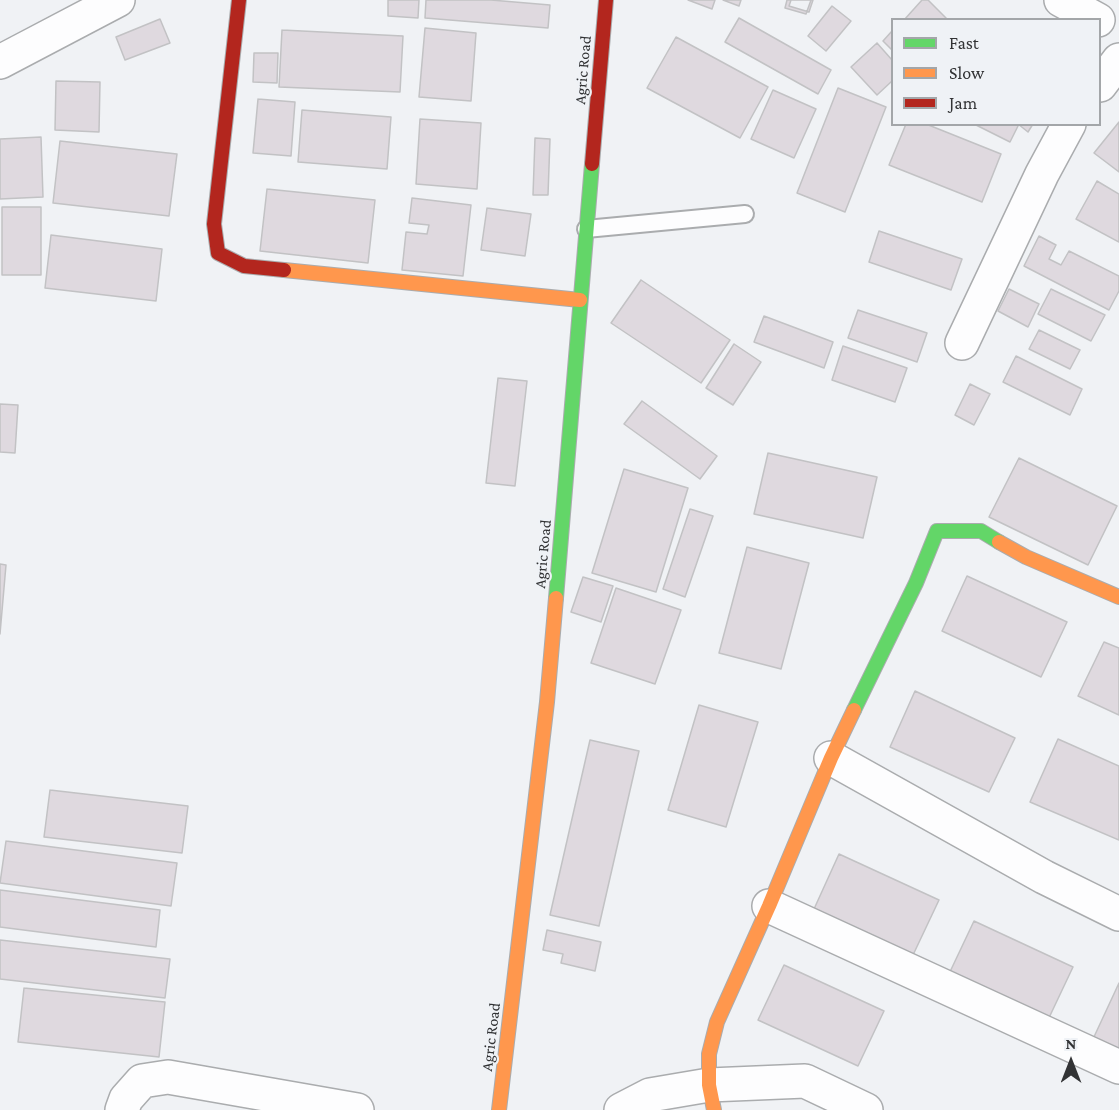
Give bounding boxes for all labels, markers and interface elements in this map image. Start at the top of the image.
legend [891,18,1101,126]
text: Fast [949,33,979,53]
street label: Agric Road [570,35,596,105]
text: Slow [949,63,984,83]
text: Jam [949,93,977,113]
street label: Agric Road [530,519,556,589]
street label: Agric Road [477,1002,505,1072]
north arrow [1041,1032,1101,1092]
text: N [1066,1035,1076,1052]

